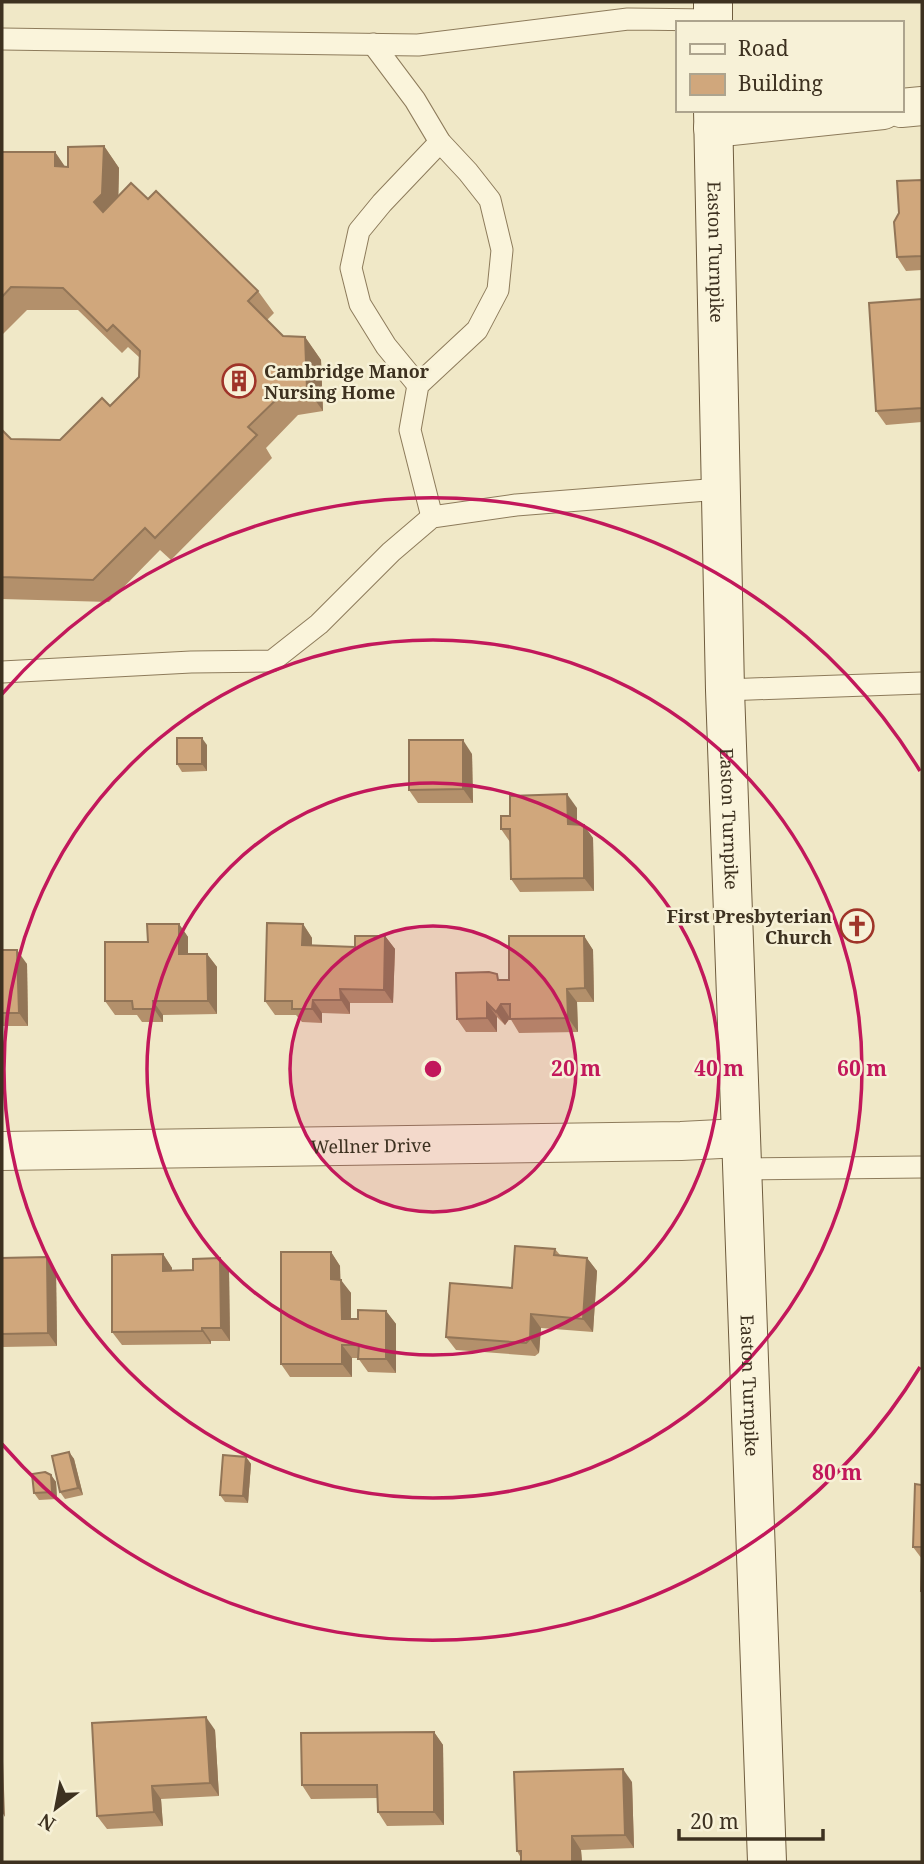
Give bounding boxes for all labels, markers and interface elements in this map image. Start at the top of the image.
legend [676,21,903,112]
text: Road [738,34,789,62]
text: Building [738,69,823,97]
street label: Easton Turnpike [702,181,729,323]
place label: Cambridge Manor Nursing Home [264,359,430,404]
building icon: Cambridge Manor Nursing Home [220,362,258,400]
street label: Easton Turnpike [715,748,744,890]
place label: First Presbyterian Church [667,904,832,949]
church icon: First Presbyterian Church [838,907,876,945]
text: 20 m [551,1054,601,1082]
text: 40 m [694,1054,744,1082]
text: 60 m [837,1054,887,1082]
centre of rings [421,1057,445,1081]
street label: Wellner Drive [311,1133,431,1158]
street label: Easton Turnpike [735,1314,764,1457]
text: 80 m [812,1458,862,1486]
north arrow [21,1773,91,1843]
scale bar [679,1798,822,1842]
text: N [34,1807,60,1837]
text: 20 m [690,1807,739,1835]

